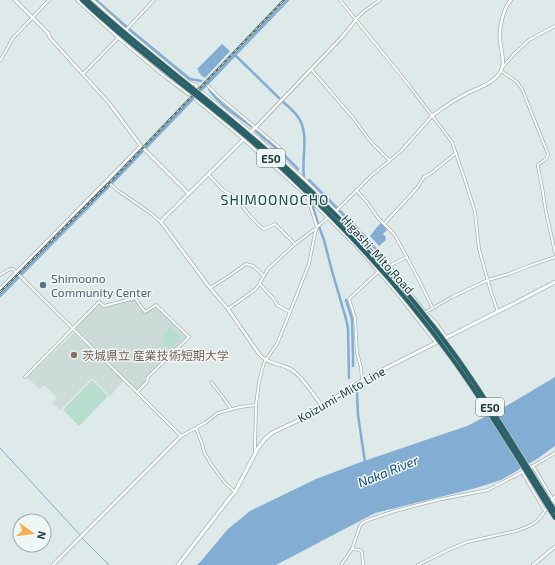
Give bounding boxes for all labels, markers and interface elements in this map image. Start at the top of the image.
road number: E50 [257,149,285,167]
district label: SHIMOONOCHO [221,191,329,208]
street label: Higashi-Mito Road [339,212,417,296]
place label: Shimoono Community Center [51,271,152,299]
marker: Shimoono Community Center [38,280,48,290]
place label: 茨城県立 産業技術短期大学 [82,348,229,362]
marker: 茨城県立 産業技術短期大学 [69,350,79,360]
street label: Koizumi-Mito Line [295,363,387,425]
road number: E50 [476,398,504,416]
water label: Naka River [355,451,421,490]
north arrow [12,513,52,553]
text: N [35,530,49,541]

